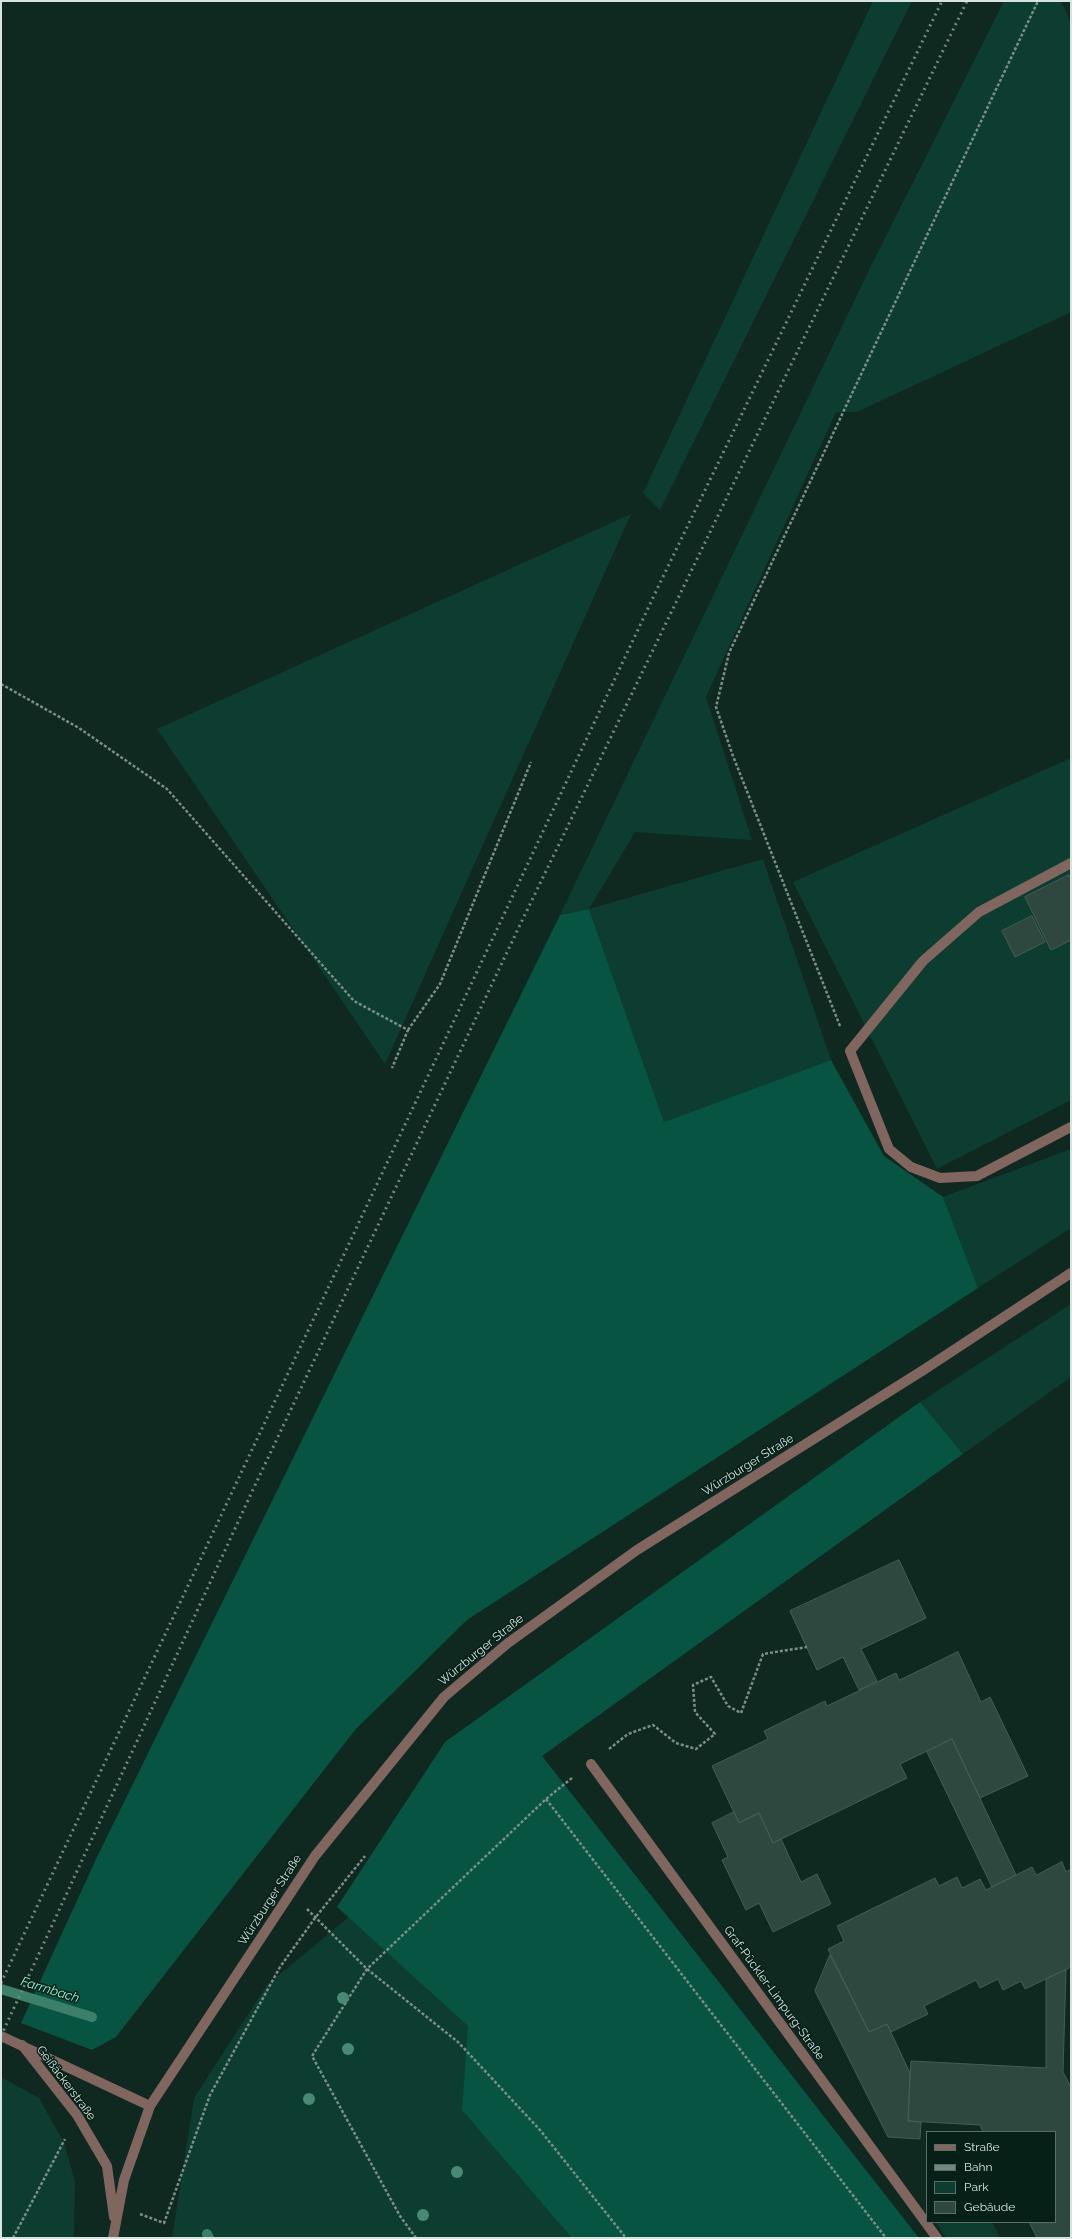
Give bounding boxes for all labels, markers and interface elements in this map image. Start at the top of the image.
street label: Würzburger Straße [700,1431,796,1499]
street label: Würzburger Straße [436,1611,526,1689]
street label: Würzburger Straße [235,1852,305,1948]
street label: Graf-Pückler-Limpurg-Straße [721,1923,827,2063]
water label: Farrnbach [19,1974,81,2006]
street label: Geißäckerstraße [33,2043,99,2123]
legend [926,2131,1056,2223]
text: Straße [964,2140,1000,2154]
text: Bahn [964,2160,993,2174]
text: Park [964,2180,989,2194]
text: Gebäude [964,2200,1015,2214]

